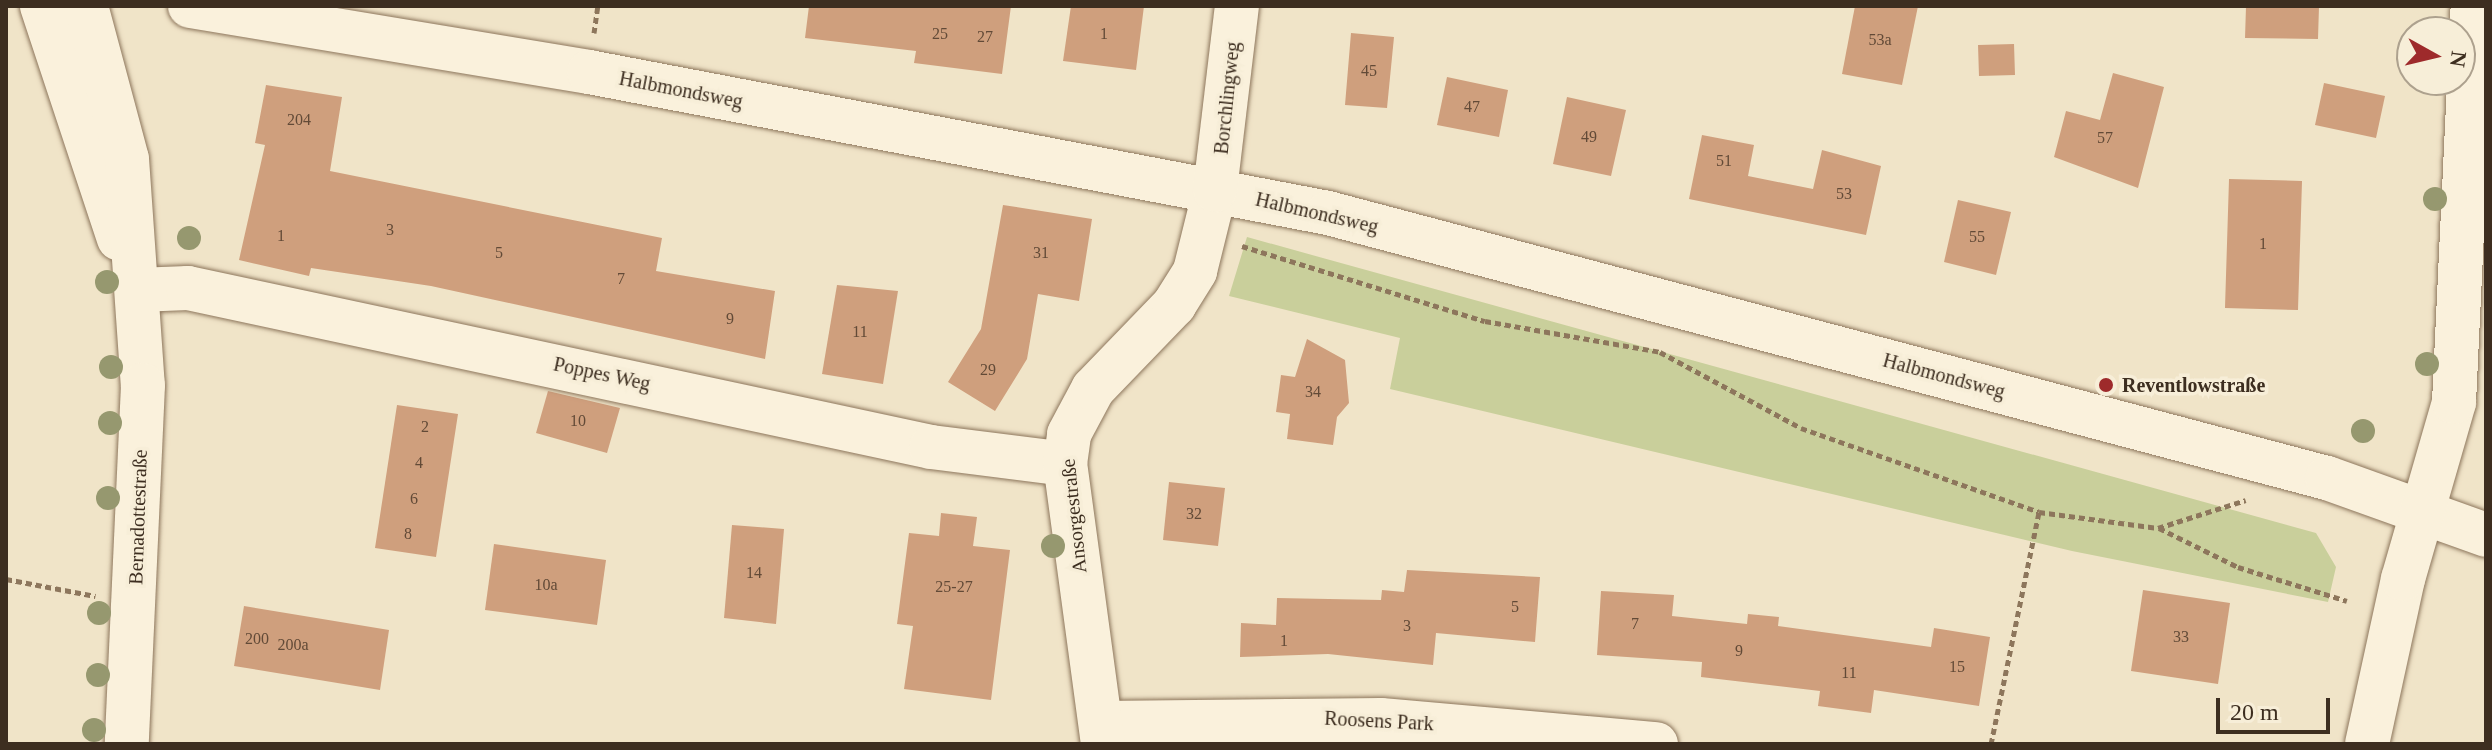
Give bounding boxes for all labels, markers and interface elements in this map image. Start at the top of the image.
north arrow [2396,16,2476,96]
house number: 25 [932,24,948,44]
house number: 1 [1100,24,1108,44]
house number: 27 [977,27,993,47]
house number: 53a [1868,30,1892,50]
street label: Borchlingweg [1209,40,1245,156]
text: N [2445,50,2472,69]
house number: 45 [1361,61,1377,81]
street label: Halbmondsweg [617,66,745,114]
house number: 47 [1464,97,1480,117]
house number: 204 [287,110,311,130]
house number: 49 [1581,127,1597,147]
house number: 57 [2097,128,2113,148]
house number: 51 [1716,151,1732,171]
house number: 53 [1836,184,1852,204]
street label: Halbmondsweg [1253,187,1381,239]
house number: 3 [386,220,394,240]
house number: 1 [277,226,285,246]
house number: 55 [1969,227,1985,247]
house number: 1 [2259,234,2267,254]
house number: 5 [495,243,503,263]
house number: 31 [1033,243,1049,263]
house number: 7 [617,269,625,289]
house number: 9 [726,309,734,329]
house number: 11 [852,322,868,342]
street label: Halbmondsweg [1880,348,2008,404]
street label: Poppes Weg [551,352,653,396]
house number: 29 [980,360,996,380]
place label: Reventlowstraße [2122,373,2265,397]
marker: Reventlowstraße [2097,376,2115,394]
house number: 34 [1305,382,1321,402]
house number: 10 [570,411,586,431]
house number: 2 [421,417,429,437]
street label: Bernadottestraße [124,449,152,585]
house number: 4 [415,453,423,473]
street label: Ansorgestraße [1056,457,1092,575]
house number: 6 [410,489,418,509]
house number: 32 [1186,504,1202,524]
house number: 8 [404,524,412,544]
house number: 14 [746,563,762,583]
house number: 10a [534,575,558,595]
house number: 25-27 [935,577,973,597]
house number: 5 [1511,597,1519,617]
house number: 7 [1631,614,1639,634]
house number: 3 [1403,616,1411,636]
house number: 33 [2173,627,2189,647]
house number: 200 [245,629,269,649]
house number: 1 [1280,631,1288,651]
house number: 200a [277,635,309,655]
house number: 9 [1735,641,1743,661]
house number: 15 [1949,657,1965,677]
house number: 11 [1841,663,1857,683]
scale bar [2220,682,2334,732]
text: 20 m [2230,699,2279,725]
street label: Roosens Park [1324,706,1434,736]

